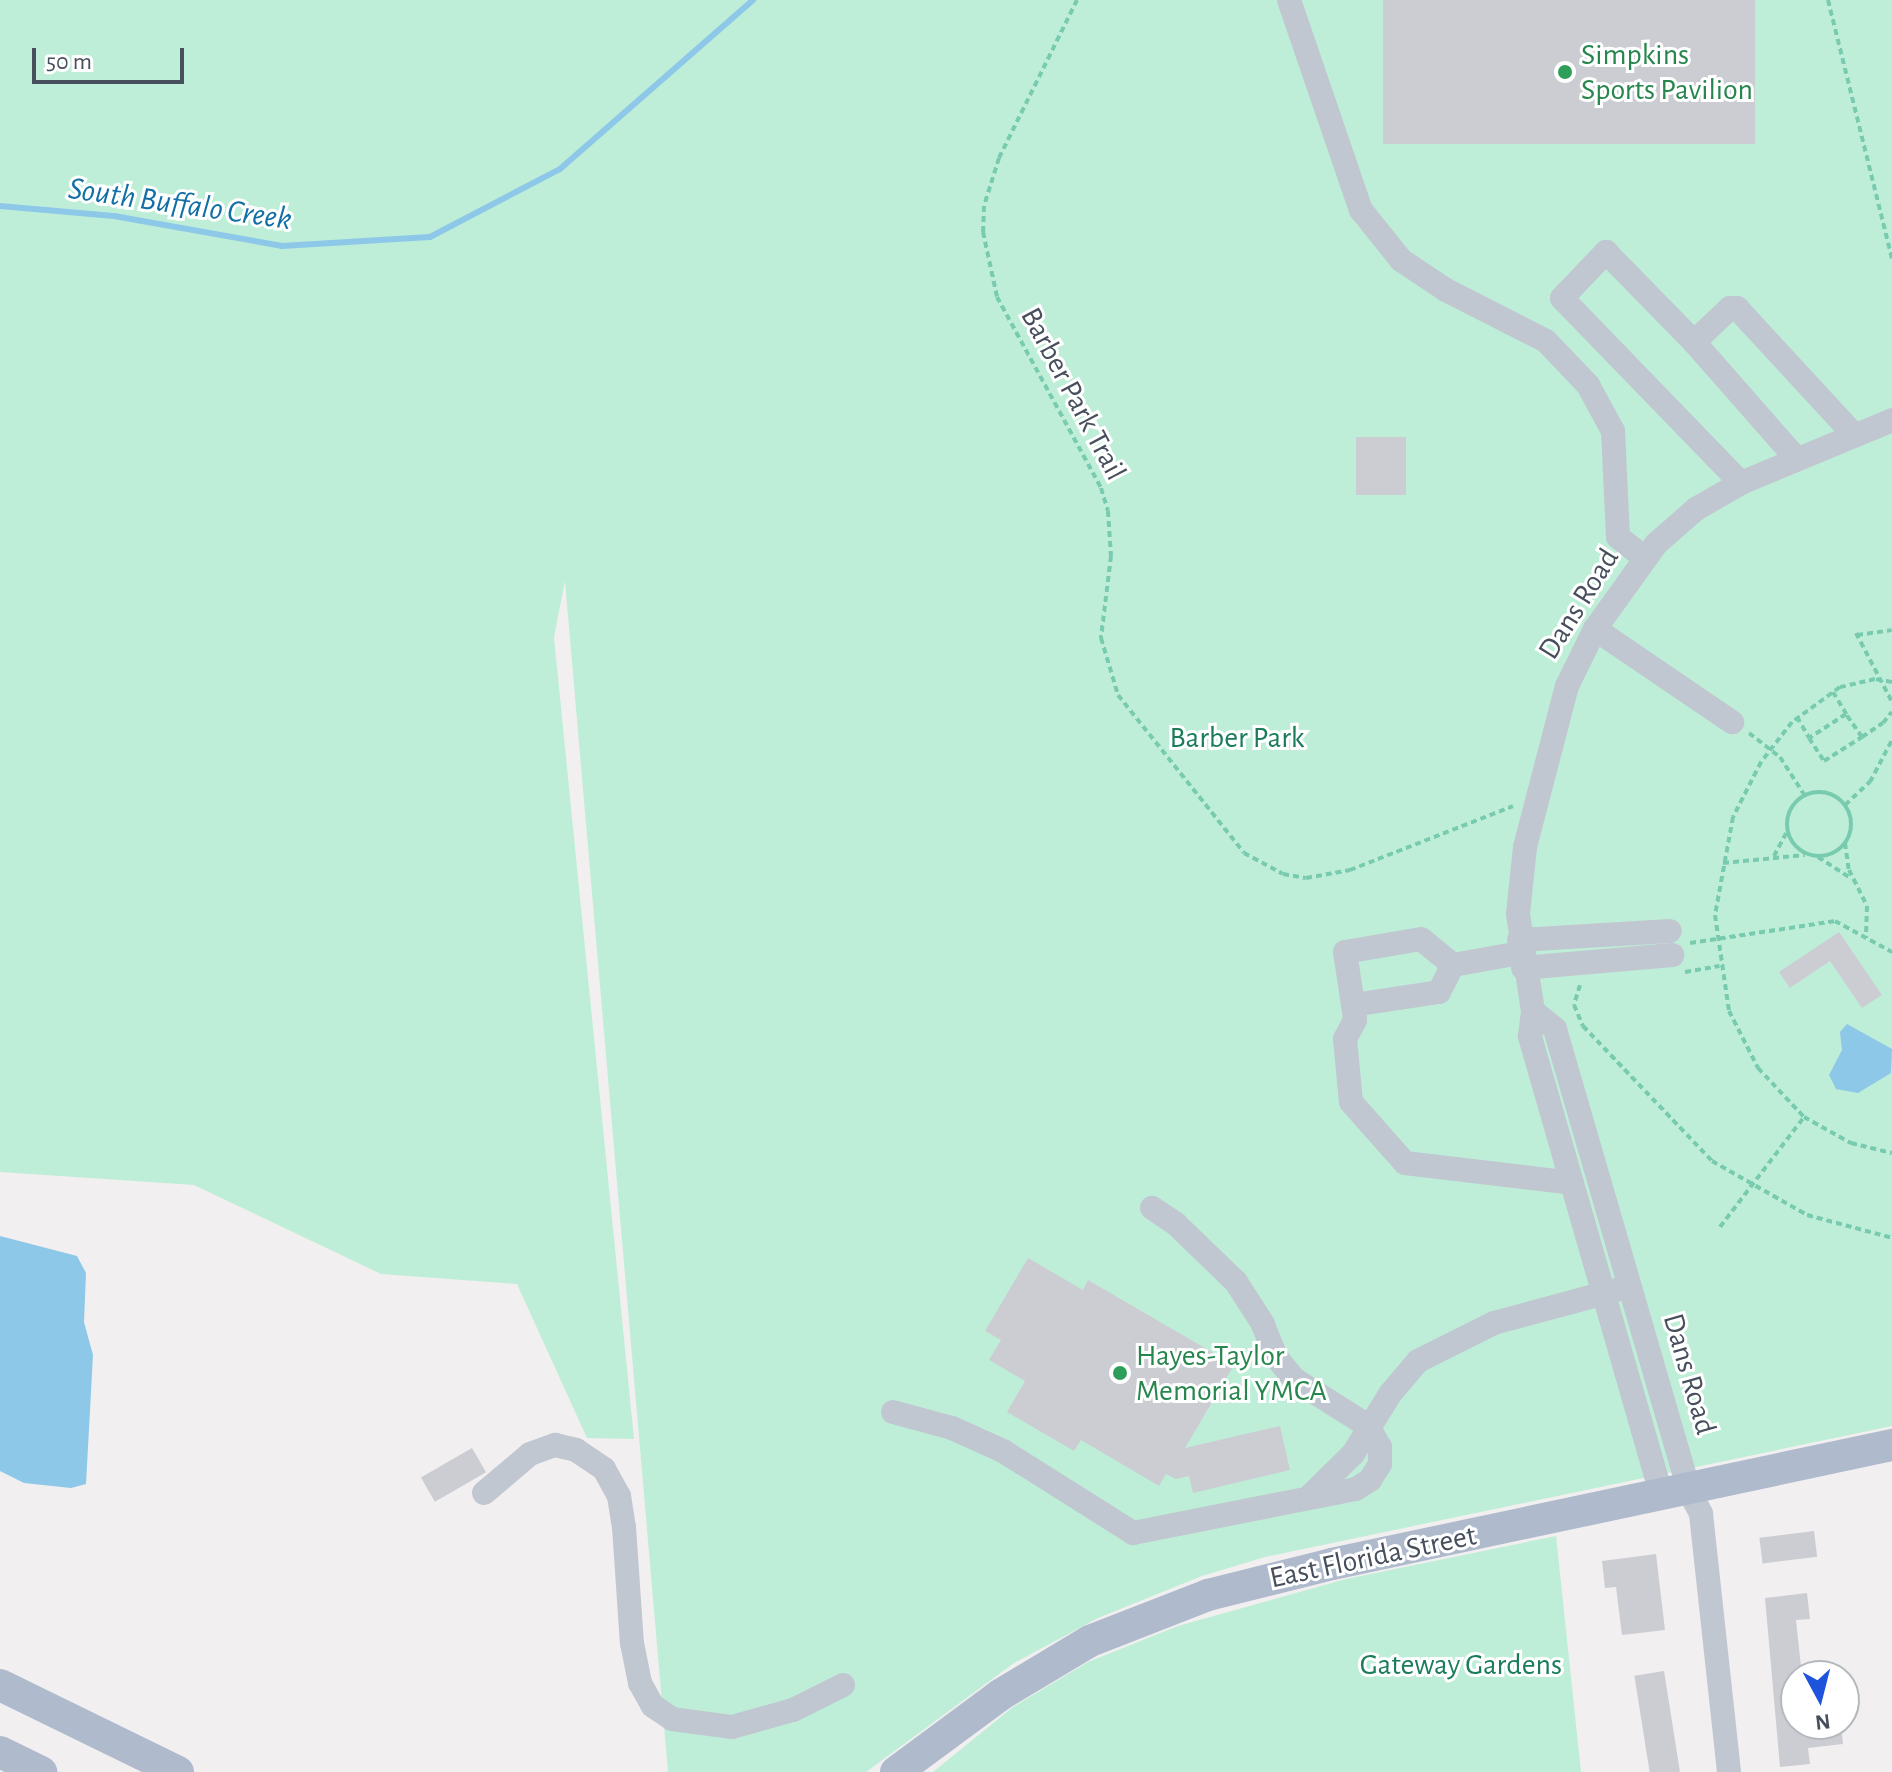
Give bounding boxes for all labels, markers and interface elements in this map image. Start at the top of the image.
scale bar [36,32,188,82]
place label: Simpkins Sports Pavilion [1581,37,1753,108]
text: 50 m [46,50,92,74]
marker: Simpkins Sports Pavilion [1556,63,1574,81]
water label: South Buffalo Creek [66,169,294,239]
street label: Barber Park Trail [1012,301,1134,487]
street label: Dans Road [1531,542,1627,666]
park label: Barber Park [1169,720,1305,756]
street label: Dans Road [1655,1309,1723,1439]
place label: Hayes-Taylor Memorial YMCA [1136,1338,1327,1408]
marker: Hayes-Taylor Memorial YMCA [1111,1364,1129,1382]
street label: East Florida Street [1267,1518,1479,1596]
park label: Gateway Gardens [1360,1647,1562,1683]
north arrow [1780,1660,1860,1740]
text: N [1814,1710,1832,1734]

